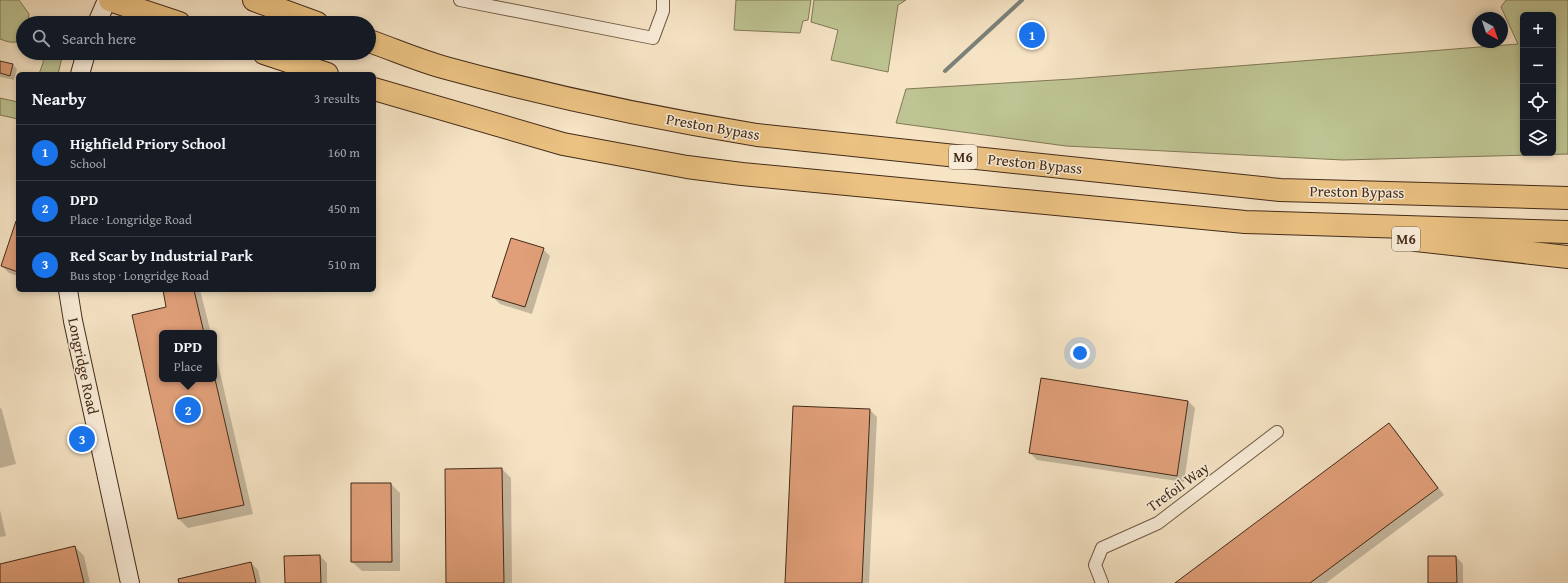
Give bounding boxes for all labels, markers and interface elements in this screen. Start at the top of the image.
north arrow [1472,12,1508,48]
map controls [1520,12,1556,156]
button: + [1520,12,1556,48]
search box [16,16,376,60]
pin: 1 [1019,20,1045,50]
icon: search [30,27,52,49]
text: Search here [62,28,136,49]
button: − [1520,48,1556,84]
button: locate [1520,84,1556,120]
text: Nearby [32,86,86,111]
text: 3 results [314,89,360,108]
street label: Preston Bypass [665,108,762,145]
button: layers [1520,120,1556,156]
text: Highfield Priory School [70,133,226,154]
text: 1 [42,143,48,162]
text: 160 m [328,143,360,162]
road number: M6 [949,145,977,169]
street label: Preston Bypass [987,148,1083,179]
text: School [70,154,106,173]
street label: Preston Bypass [1309,180,1405,203]
text: DPD [70,189,98,210]
text: 2 [42,199,48,218]
text: 450 m [328,199,360,218]
text: Place · Longridge Road [70,210,192,229]
road number: M6 [1392,227,1420,251]
text: Red Scar by Industrial Park [70,245,253,266]
text: 3 [42,255,48,274]
text: 510 m [328,255,360,274]
text: Bus stop · Longridge Road [70,266,209,285]
street label: Longridge Road [63,316,104,416]
popup [159,330,217,382]
text: DPD [174,336,202,357]
your location [1070,343,1090,363]
text: Place [174,357,202,376]
pin: 2 [175,395,201,425]
pin: 3 [69,424,95,454]
street label: Trefoil Way [1142,457,1214,516]

